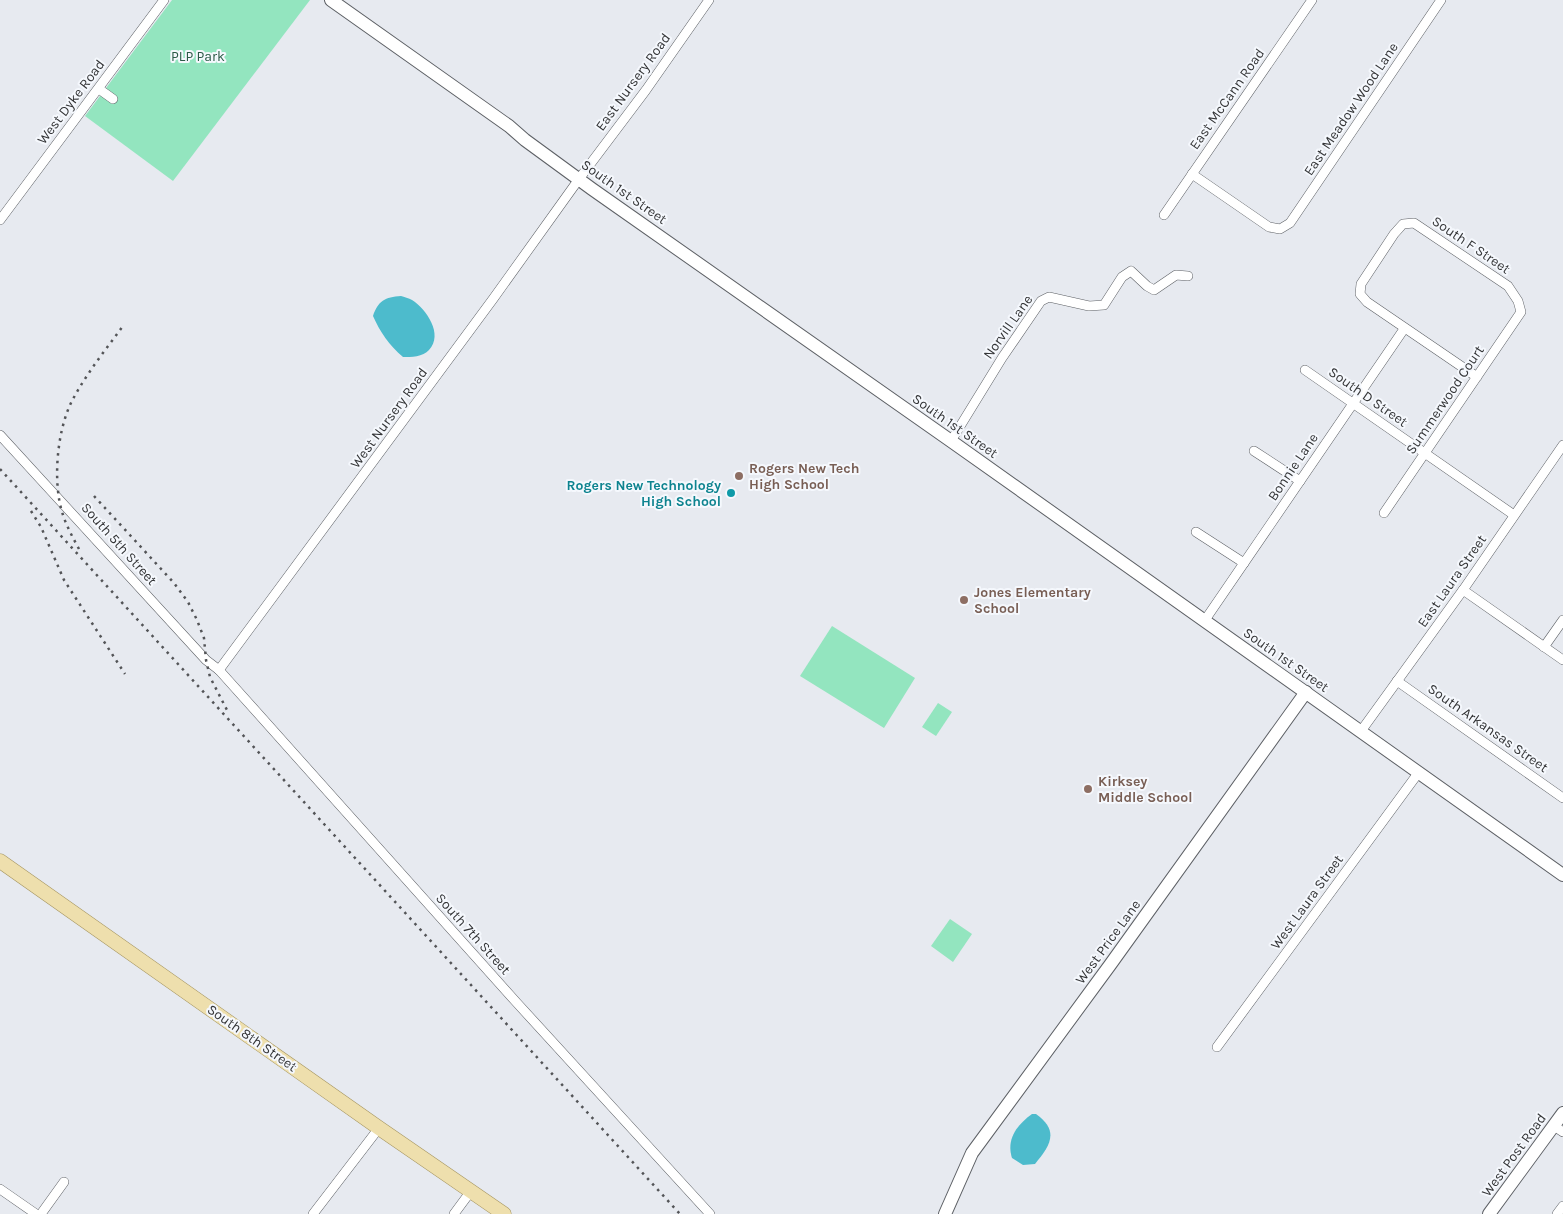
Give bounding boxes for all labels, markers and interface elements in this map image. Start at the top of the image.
street label: East Nursery Road [592,30,674,134]
street label: East Meadow Wood Lane [1300,39,1402,179]
street label: East McCann Road [1186,45,1268,153]
park label: PLP Park [171,48,225,65]
street label: West Dyke Road [34,56,108,148]
street label: South 1st Street [578,156,670,228]
street label: South F Street [1429,213,1513,277]
street label: Norvill Lane [980,292,1036,362]
street label: Summerwood Court [1402,342,1488,458]
street label: South D Street [1325,363,1411,431]
street label: West Nursery Road [347,364,431,472]
street label: South 1st Street [909,390,1001,462]
street label: Bonnie Lane [1264,430,1322,504]
place label: Rogers New Tech High School [749,460,859,493]
marker: Rogers New Tech High School [733,470,745,482]
place label: Rogers New Technology High School [566,477,721,510]
marker: Rogers New Technology High School [725,487,737,499]
street label: South 5th Street [78,499,160,589]
street label: East Laura Street [1414,532,1490,630]
place label: Jones Elementary School [974,584,1091,617]
marker: Jones Elementary School [958,594,970,606]
street label: South 1st Street [1240,624,1332,696]
street label: South Arkansas Street [1425,680,1551,776]
place label: Kirksey Middle School [1098,773,1192,806]
marker: Kirksey Middle School [1082,783,1094,795]
street label: West Laura Street [1267,852,1347,952]
street label: South 7th Street [432,890,514,978]
street label: West Price Lane [1072,897,1144,987]
street label: South 8th Street [204,1001,300,1075]
street label: West Post Road [1478,1110,1550,1200]

